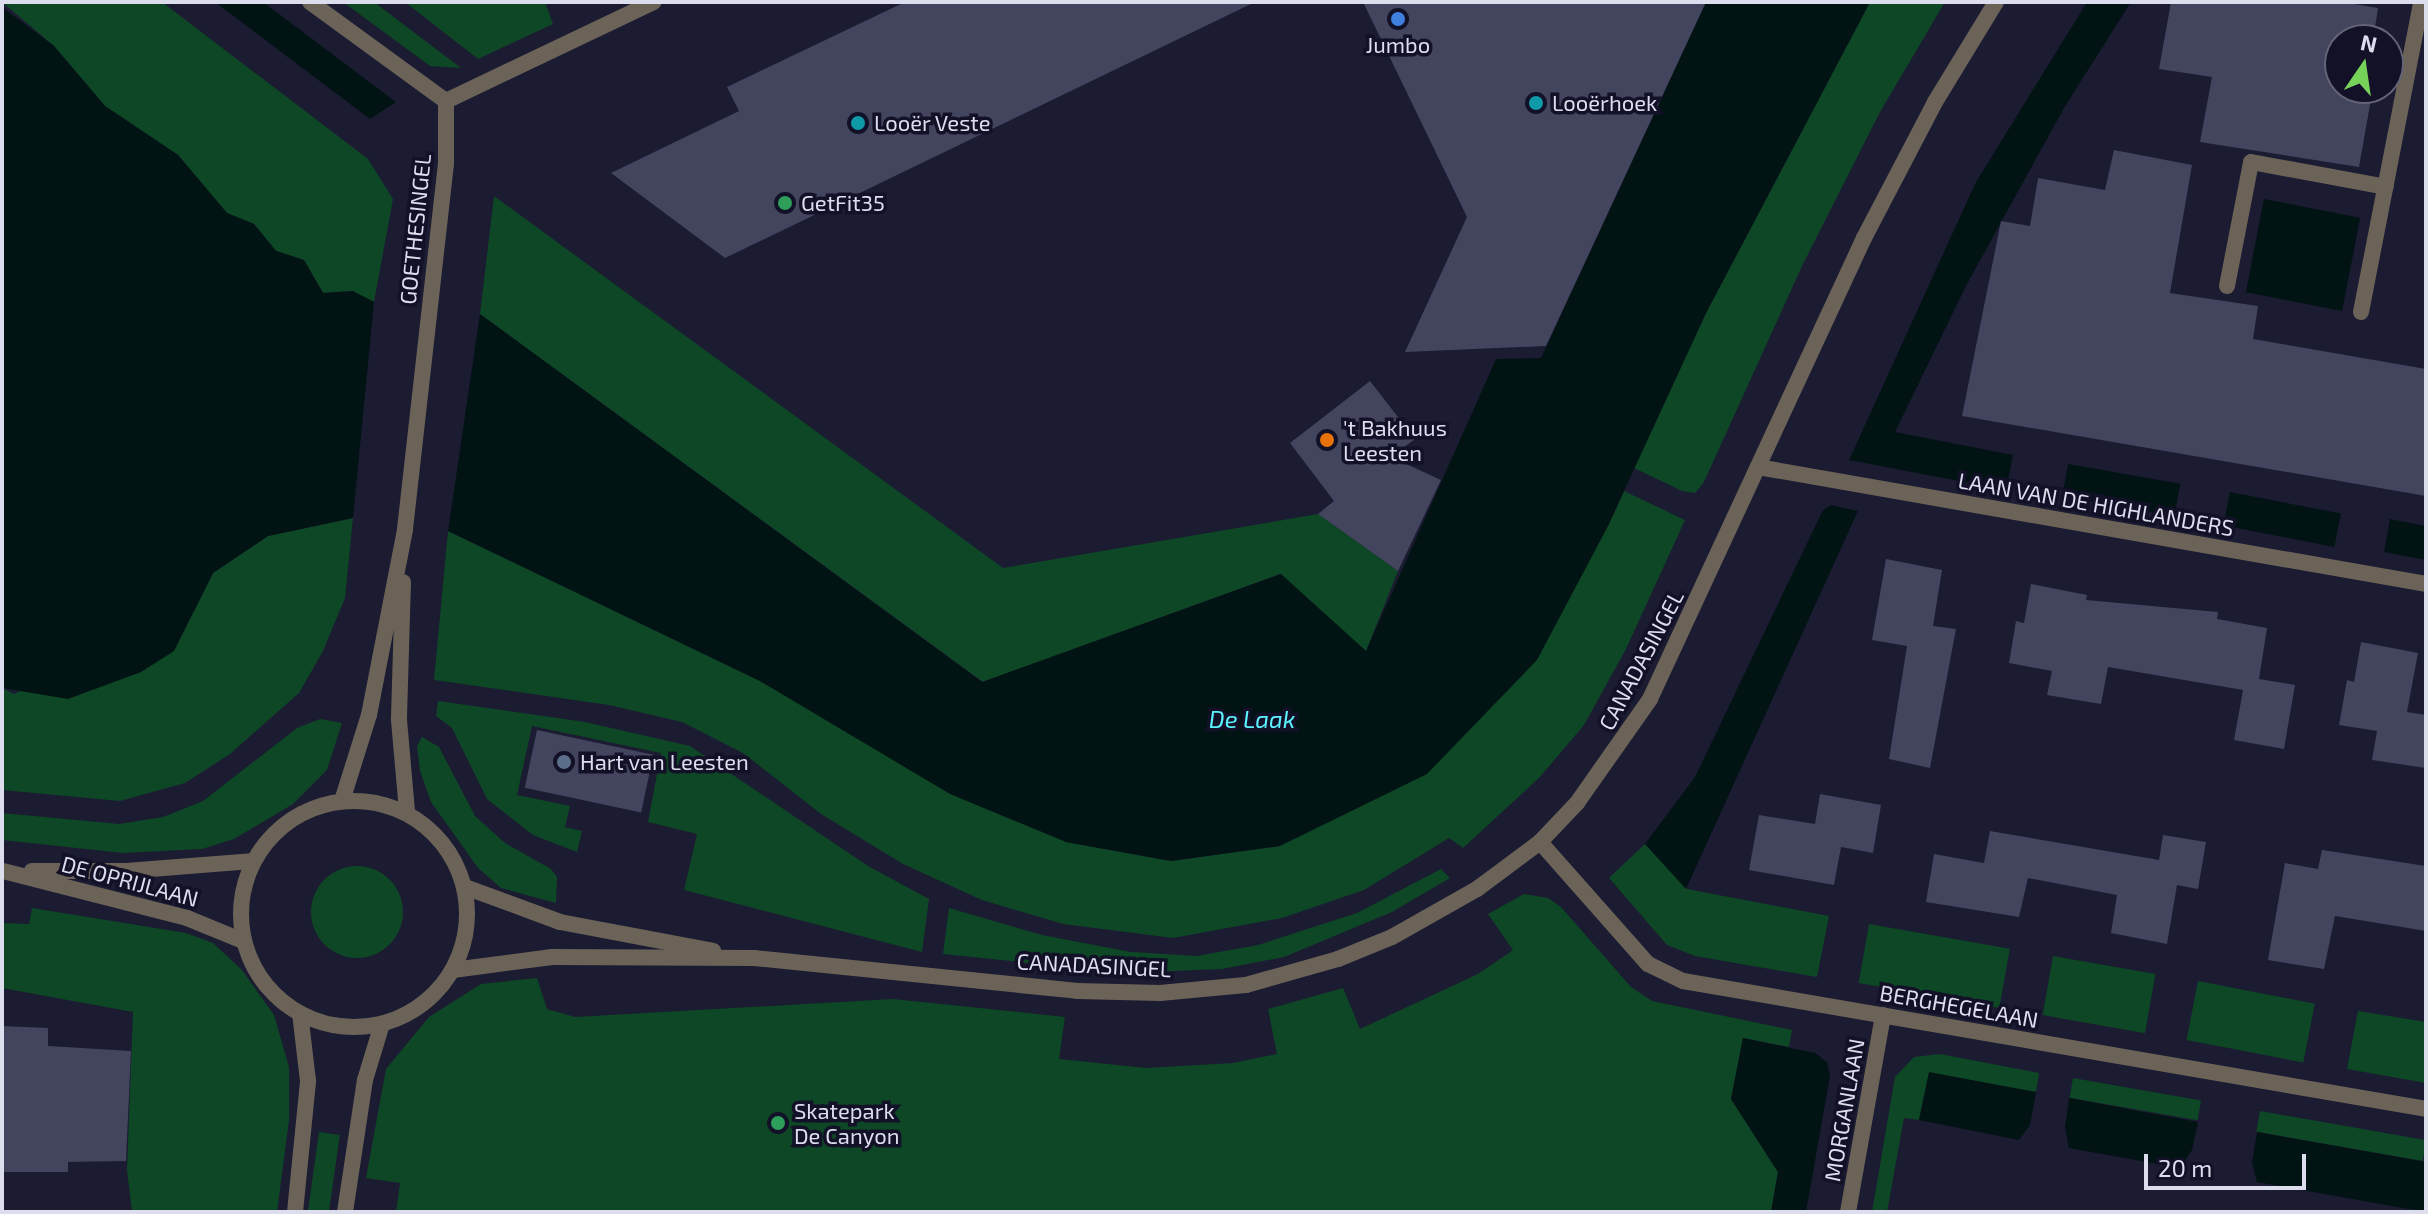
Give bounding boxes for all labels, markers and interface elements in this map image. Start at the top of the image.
marker: Jumbo [1389,10,1407,28]
north arrow [2324,24,2404,104]
text: N [2358,28,2380,57]
place label: Jumbo [1366,32,1430,58]
place label: Looërhoek [1552,90,1657,116]
marker: Looërhoek [1527,94,1545,112]
place label: Looër Veste [874,110,992,136]
marker: Looër Veste [849,114,867,132]
street label: GOETHESINGEL [394,152,436,306]
place label: GetFit35 [801,190,885,216]
marker: GetFit35 [776,194,794,212]
place label: 't Bakhuus Leesten [1343,414,1447,466]
marker: 't Bakhuus Leesten [1318,431,1336,449]
street label: LAAN VAN DE HIGHLANDERS [1956,467,2236,541]
street label: CANADASINGEL [1593,586,1689,734]
water label: De Laak [1209,705,1295,733]
place label: Hart van Leesten [580,749,749,775]
marker: Hart van Leesten [555,753,573,771]
street label: DE OPRIJLAAN [59,850,201,912]
street label: CANADASINGEL [1016,948,1172,982]
street label: BERGHEGELAAN [1878,979,2040,1033]
street label: MORGANLAAN [1818,1036,1870,1184]
place label: Skatepark De Canyon [794,1097,900,1148]
marker: Skatepark De Canyon [769,1114,787,1132]
scale bar [2148,1138,2310,1188]
text: 20 m [2158,1153,2212,1182]

